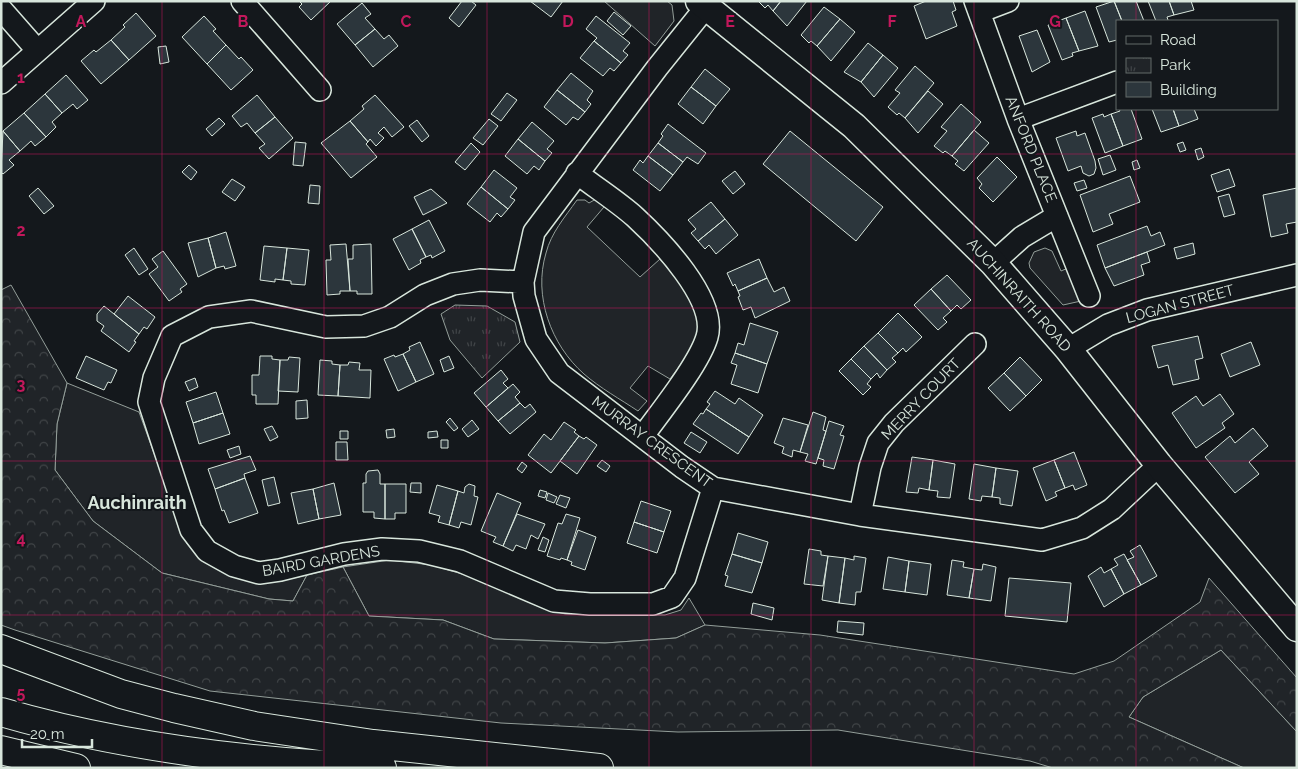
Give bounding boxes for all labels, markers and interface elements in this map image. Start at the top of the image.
text: A [76,12,87,31]
text: B [238,12,249,31]
text: C [401,12,412,31]
text: D [562,12,574,31]
text: E [725,12,735,31]
text: F [887,12,897,31]
text: G [1049,12,1061,31]
legend [1116,20,1278,110]
text: Road [1160,31,1196,49]
text: Park [1160,56,1191,74]
text: 1 [17,68,25,87]
text: Building [1160,81,1217,99]
street label: ANFORD PLACE [1001,93,1061,205]
text: 2 [16,221,26,240]
street label: AUCHINRAITH ROAD [963,234,1075,356]
street label: LOGAN STREET [1124,281,1236,327]
street label: MERRY COURT [878,355,964,443]
text: 3 [17,375,26,394]
street label: MURRAY CRESCENT [588,392,716,492]
district label: Auchinraith [87,492,187,513]
text: 4 [16,529,26,548]
street label: BAIRD GARDENS [261,542,381,580]
text: 5 [17,683,26,702]
scale bar [22,716,92,748]
text: 20 m [30,725,65,743]

